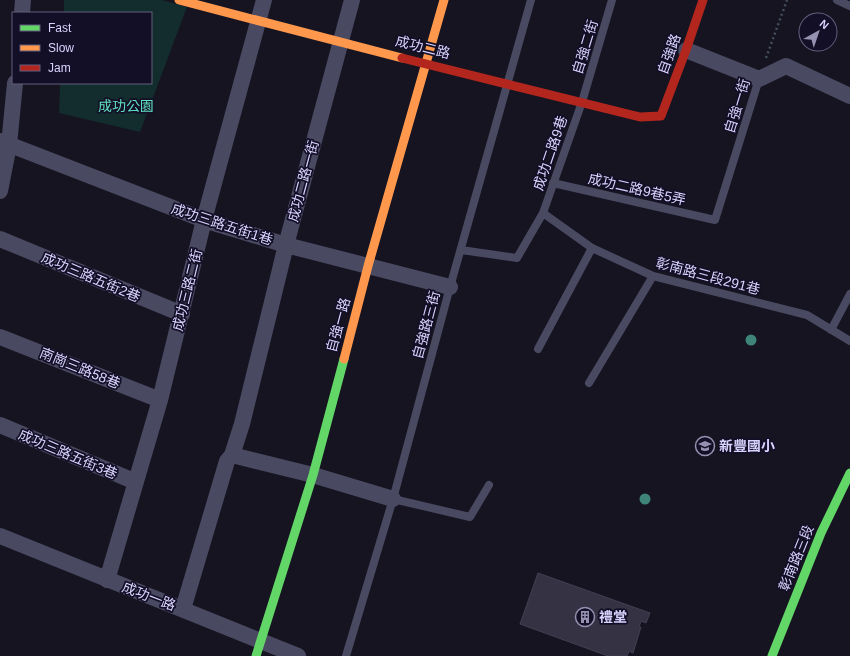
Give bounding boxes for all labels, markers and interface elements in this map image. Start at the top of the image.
legend [12,12,152,84]
north arrow [798,12,838,52]
text: N [818,17,831,32]
street label: 自強二街 [569,18,601,76]
text: Fast [48,21,72,35]
street label: 成功二路 [394,32,452,62]
street label: 自強路 [654,32,684,76]
text: Slow [48,41,74,55]
text: Jam [48,61,71,75]
street label: 自強一街 [721,77,753,135]
park label: 成功公園 [98,98,154,114]
street label: 成功二路9巷 [530,114,570,192]
street label: 成功二路一街 [284,138,322,224]
street label: 成功二路9巷5弄 [587,170,687,208]
street label: 成功三路五街1巷 [169,200,275,248]
street label: 成功三路二街 [169,247,205,333]
street label: 成功三路五街2巷 [39,249,143,305]
street label: 彰南路三段291巷 [654,254,762,298]
street label: 自強路三街 [409,289,443,361]
street label: 自強一路 [323,296,353,354]
street label: 南崗三路58巷 [37,345,123,391]
street label: 成功三路五街3巷 [16,426,120,482]
school or university icon: 新豐國小 [694,435,716,457]
place label: 新豐國小 [719,438,775,454]
street label: 彰南路三段 [775,523,817,593]
street label: 成功一路 [120,578,178,614]
building icon: 禮堂 [574,606,596,628]
place label: 禮堂 [599,609,627,625]

